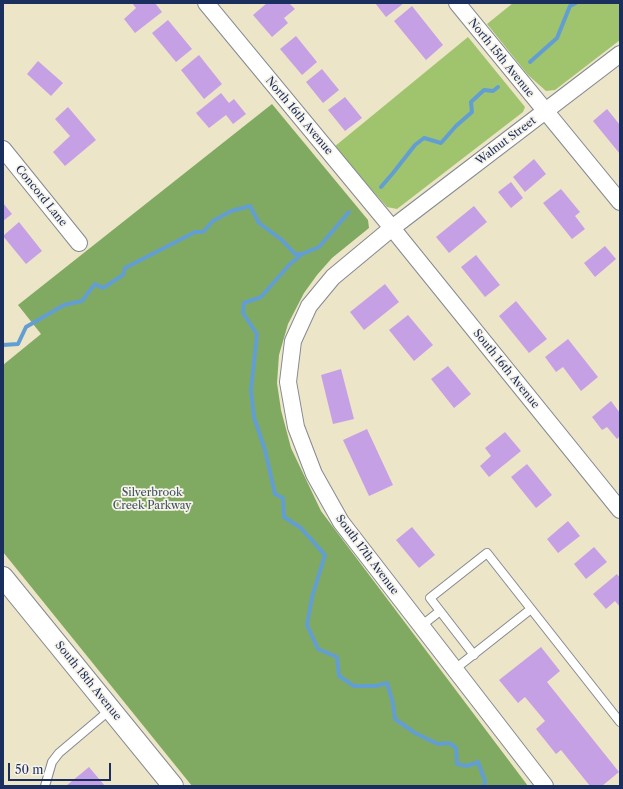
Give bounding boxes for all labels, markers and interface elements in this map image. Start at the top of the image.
street label: North 15th Avenue [465,16,537,100]
street label: North 16th Avenue [263,74,335,158]
street label: Walnut Street [473,114,539,168]
street label: Concord Lane [12,163,70,229]
street label: South 16th Avenue [470,327,542,411]
park label: Silverbrook Creek Parkway [113,486,191,512]
street label: South 17th Avenue [333,512,401,598]
street label: South 18th Avenue [52,639,124,723]
scale bar [10,755,113,781]
text: 50 m [15,762,44,777]

